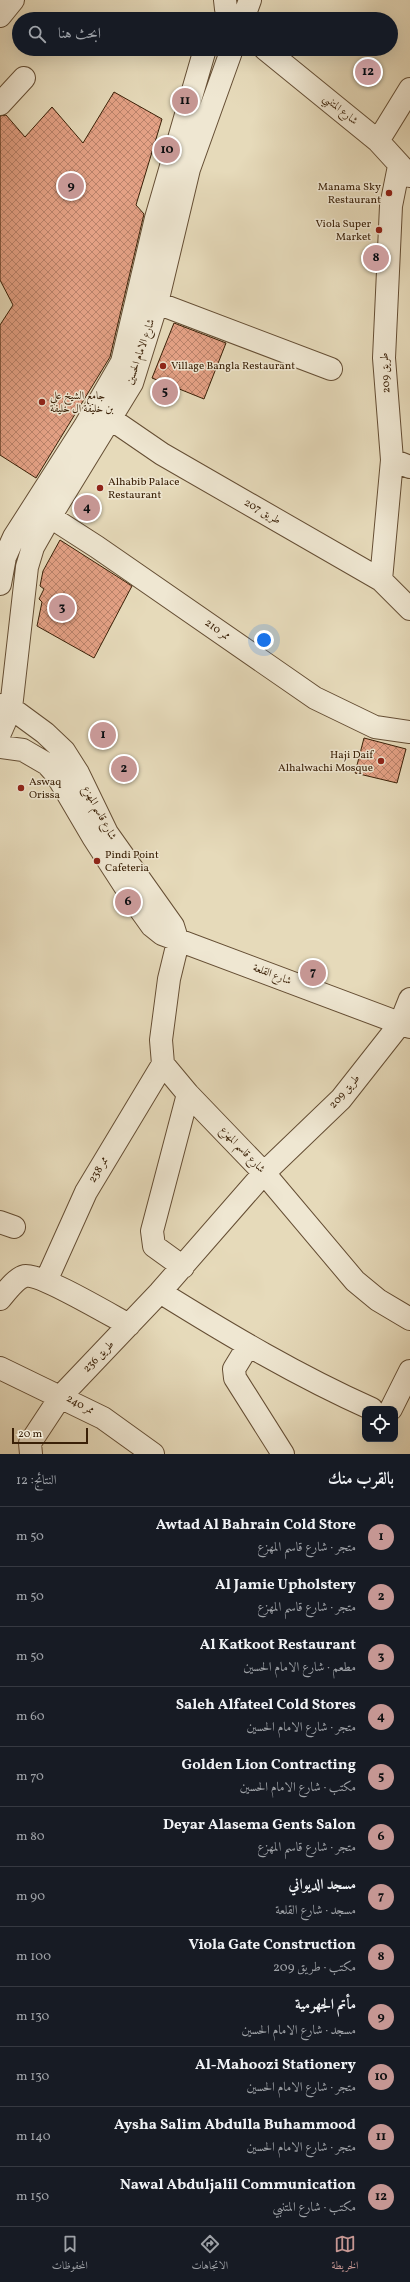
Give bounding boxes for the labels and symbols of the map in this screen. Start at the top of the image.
pin: 12 [355,57,381,87]
pin: 11 [172,86,198,116]
street label: شارع المتنبي [318,91,361,130]
pin: 10 [154,135,180,165]
pin: 9 [58,171,84,201]
place label: Manama Sky Restaurant [318,180,381,208]
marker: Manama Sky Restaurant [384,188,394,198]
place label: Viola Super Market [316,217,371,245]
marker: Viola Super Market [374,225,384,235]
pin: 8 [363,243,389,273]
street label: شارع الامام الحسين [123,317,160,387]
street label: طريق 209 [377,352,395,394]
place label: Village Bangla Restaurant [171,359,295,374]
marker: Village Bangla Restaurant [158,361,168,371]
pin: 5 [152,377,178,407]
place label: جامع الشيخ علي بن خليفة ال خليفة [50,389,114,417]
marker: جامع الشيخ علي بن خليفة ال خليفة [37,397,47,407]
place label: Alhabib Palace Restaurant [108,475,179,503]
marker: Alhabib Palace Restaurant [95,483,105,493]
pin: 4 [74,493,100,523]
street label: طريق 207 [241,495,283,529]
pin: 3 [49,593,75,623]
street label: ممر 210 [201,616,233,644]
your location [254,630,274,650]
pin: 1 [90,720,116,750]
place label: Haji Daif Alhalwachi Mosque [278,748,374,776]
pin: 2 [111,754,137,784]
marker: Haji Daif Alhalwachi Mosque [376,756,386,766]
place label: Aswaq Orissa [29,775,61,803]
marker: Aswaq Orissa [16,783,26,793]
street label: شارع قاسم المهزع [77,783,120,844]
place label: Pindi Point Cafeteria [105,848,159,876]
marker: Pindi Point Cafeteria [92,856,102,866]
pin: 6 [115,887,141,917]
pin: 7 [300,958,326,988]
street label: شارع القلعة [250,961,293,990]
street label: طريق 209 [326,1072,364,1112]
street label: شارع قاسم المهزع [214,1123,268,1178]
street label: ممر 238 [85,1154,113,1186]
street label: طريق 236 [80,1338,118,1376]
street label: ممر 240 [63,1391,97,1419]
scale bar [12,1426,88,1445]

